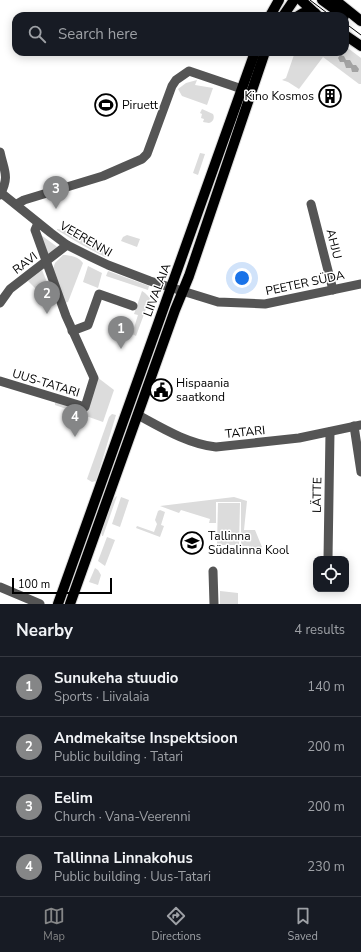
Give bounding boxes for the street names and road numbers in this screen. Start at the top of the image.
street label: VEERENNI [56,217,115,260]
street label: AHJU [323,227,345,261]
street label: RAVI [9,248,41,278]
street label: LIIVALAIA [140,261,175,319]
street label: PEETER SÜDA [264,267,346,299]
street label: UUS-TATARI [10,365,82,401]
street label: TATARI [224,422,266,442]
street label: LÄTTE [309,477,325,513]

